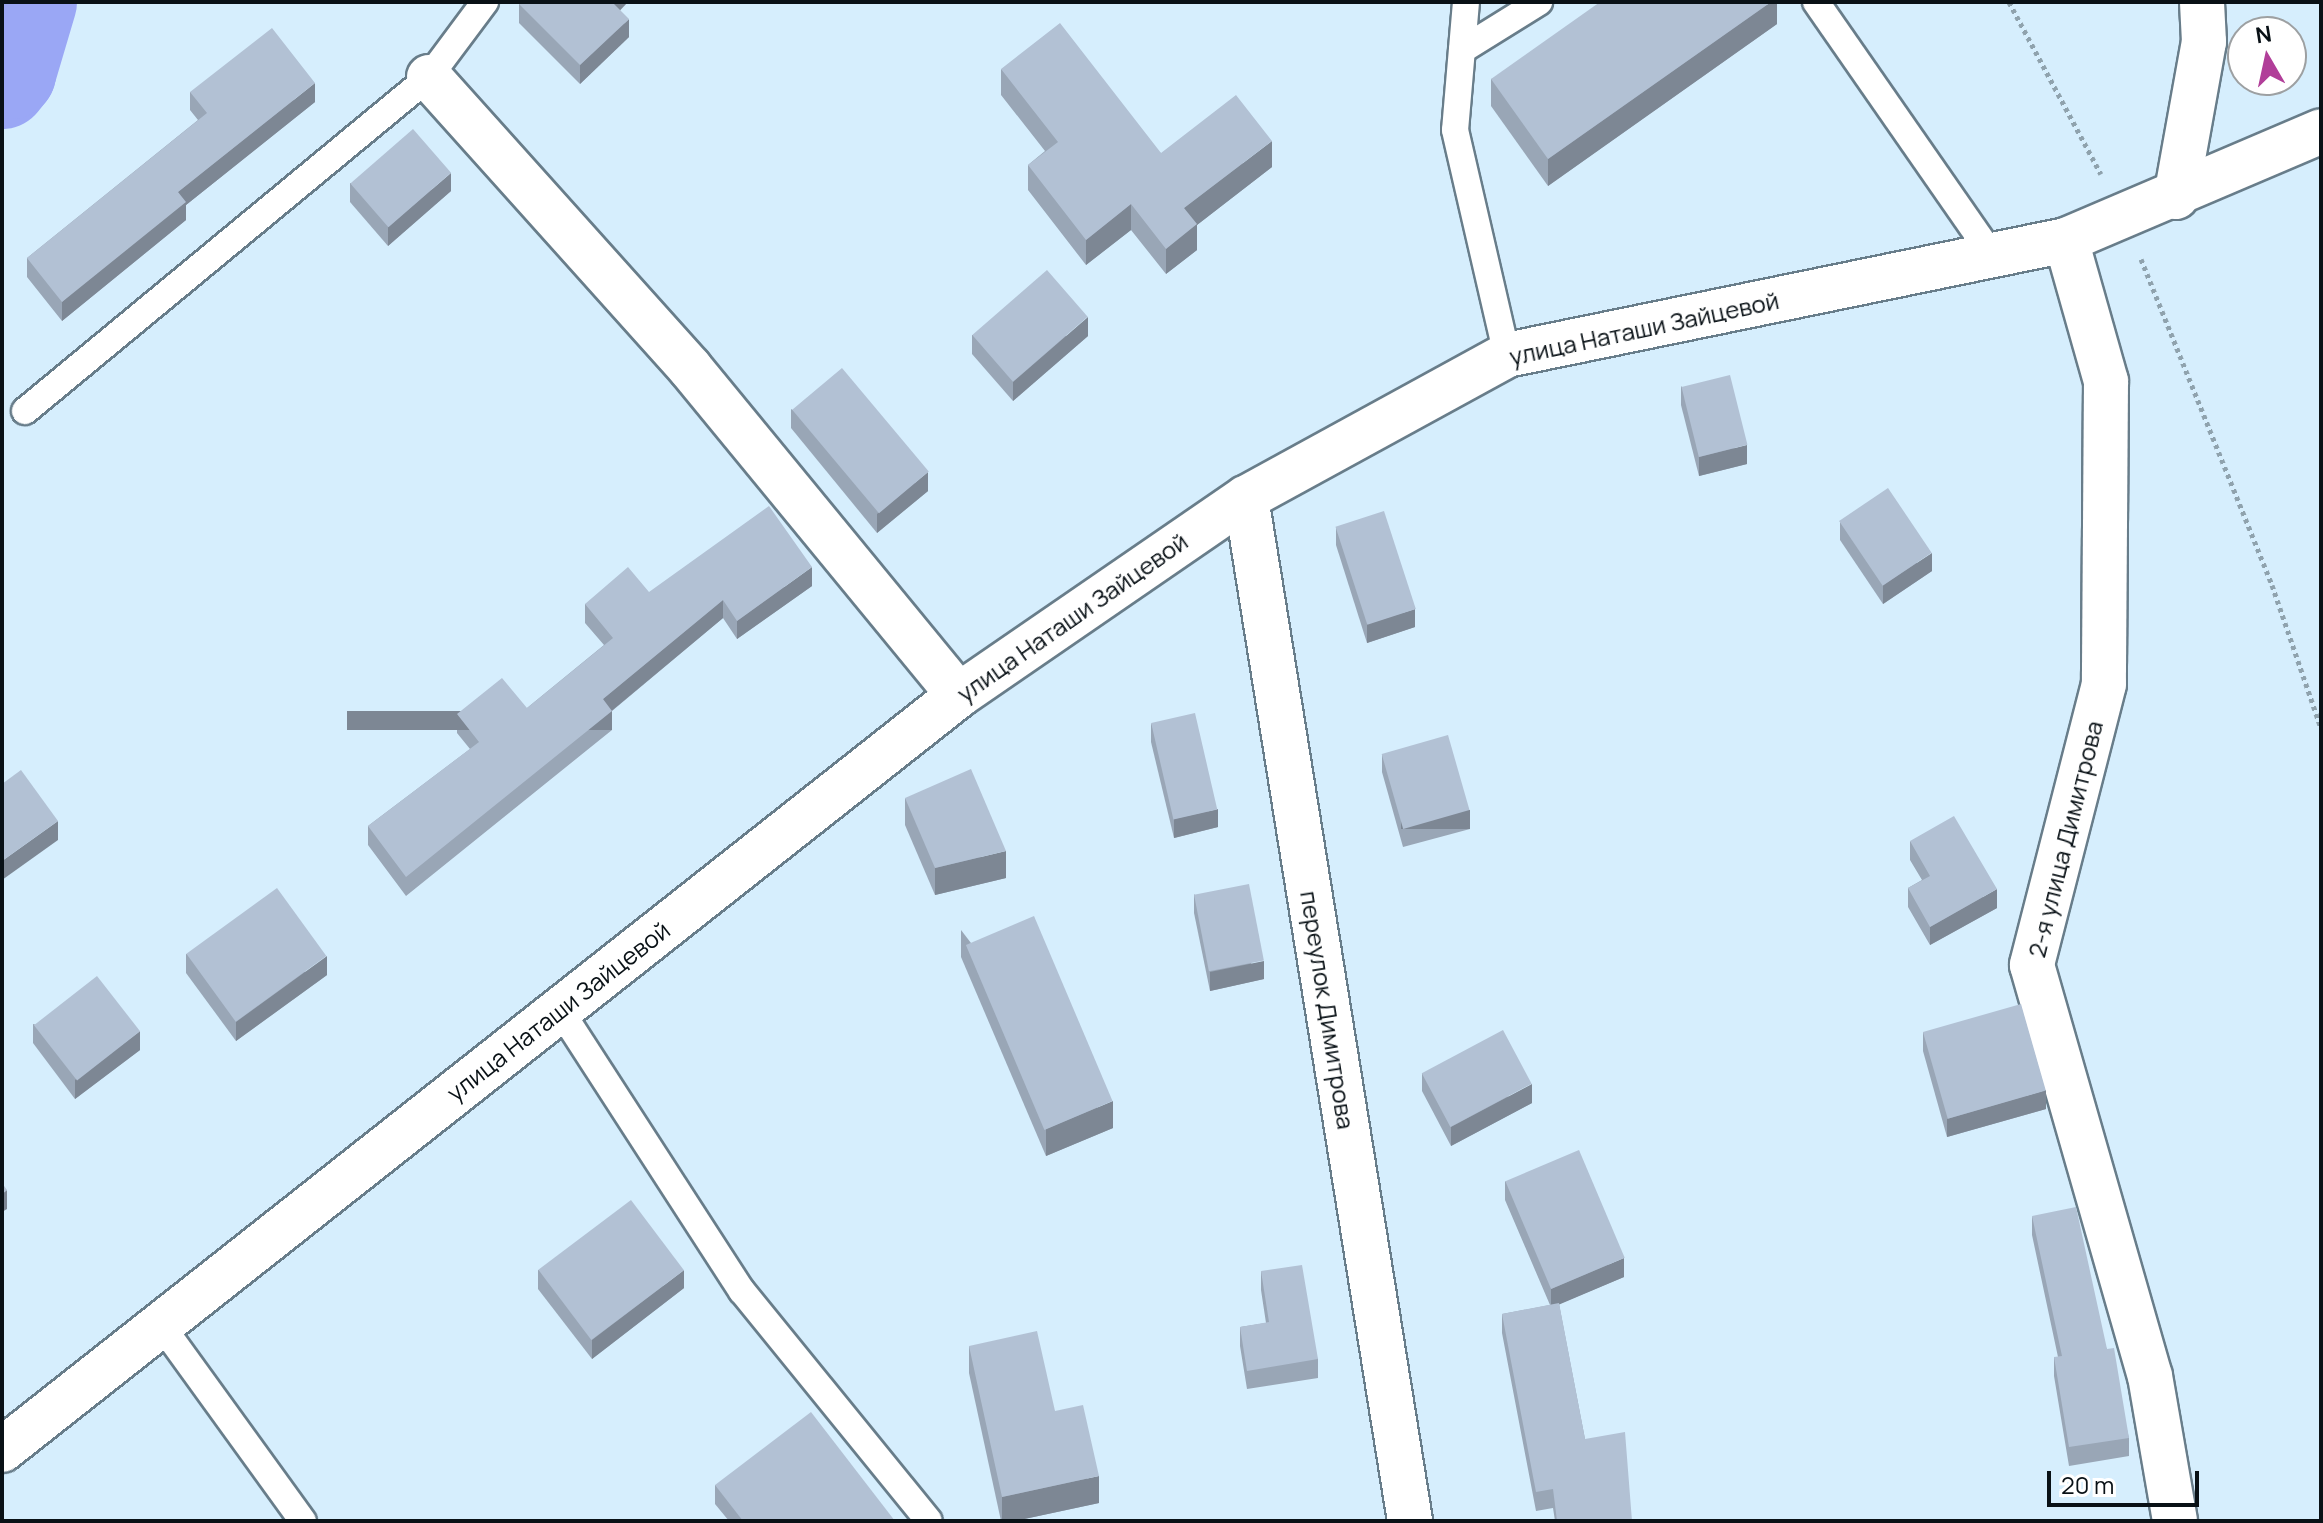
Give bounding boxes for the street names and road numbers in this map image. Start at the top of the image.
street label: улица Наташи Зайцевой [1507,285,1781,371]
street label: улица Наташи Зайцевой [951,526,1193,708]
street label: 2-я улица Димитрова [2022,718,2108,960]
street label: переулок Димитрова [1295,889,1361,1131]
street label: улица Наташи Зайцевой [441,915,675,1107]

